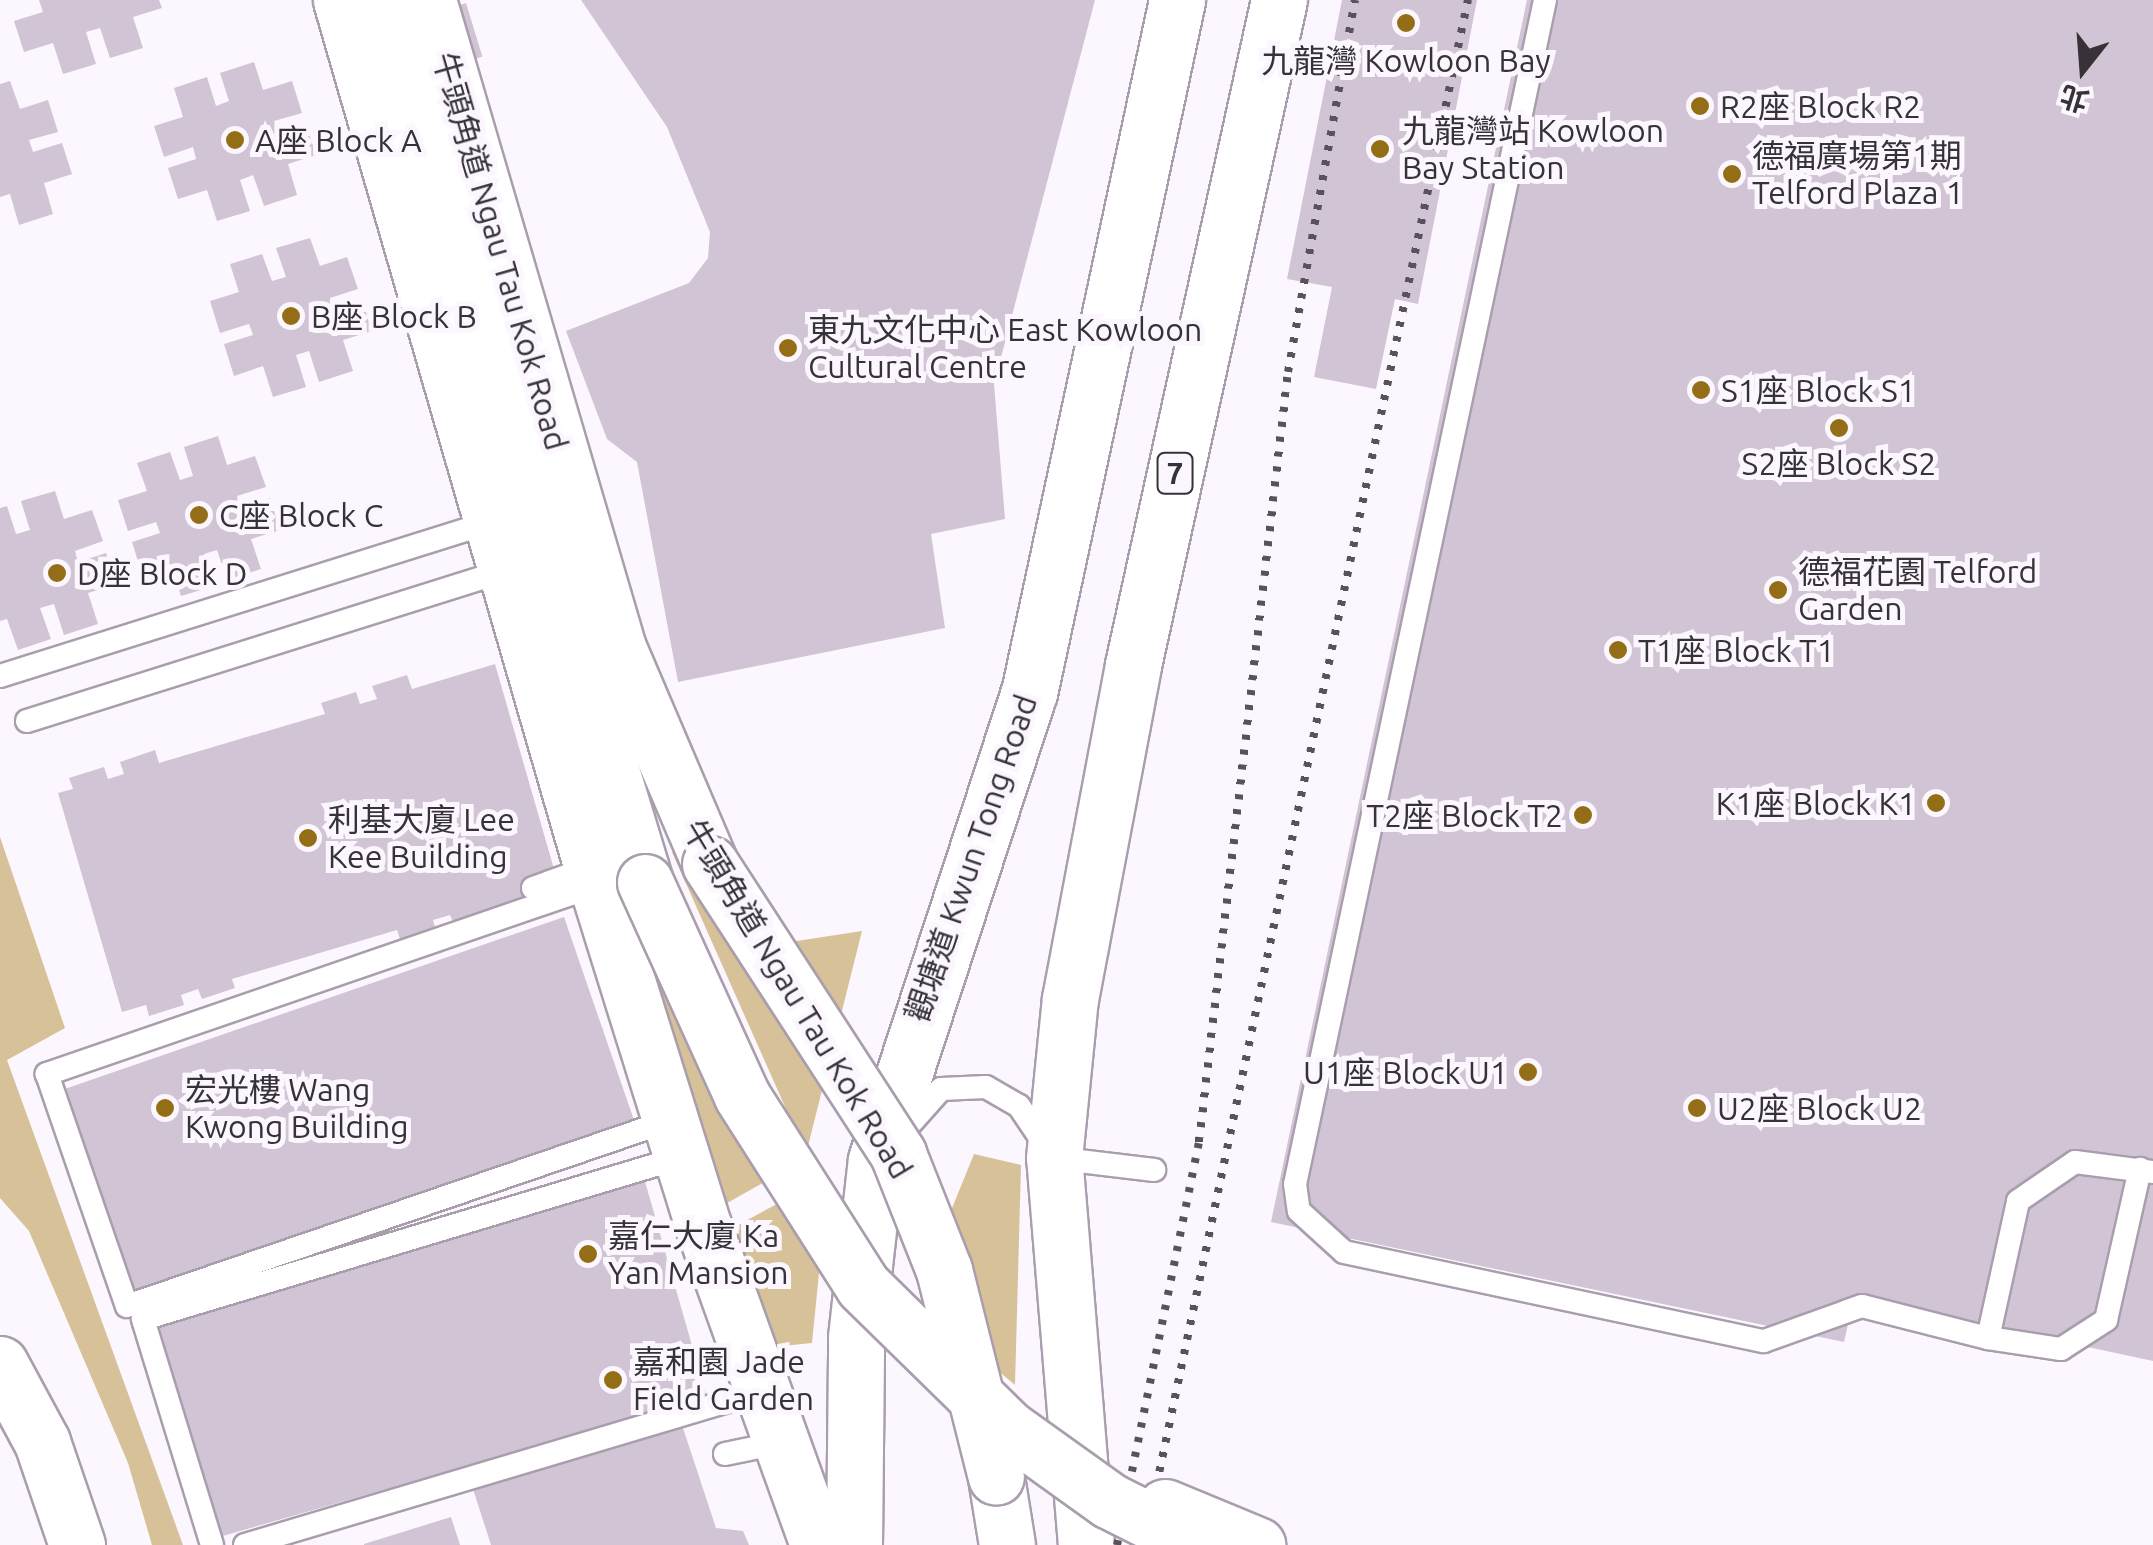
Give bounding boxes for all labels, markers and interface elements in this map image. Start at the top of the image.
marker: 九龍灣 Kowloon Bay [1393,10,1419,36]
north arrow [2033,20,2133,120]
place label: 九龍灣 Kowloon Bay [1261,41,1551,79]
street label: 牛頭角道 Ngau Tau Kok Road [426,48,576,454]
text: 北 [2056,80,2092,118]
place label: R2座 Block R2 [1720,87,1921,125]
marker: R2座 Block R2 [1689,95,1711,117]
place label: 九龍灣站 Kowloon Bay Station [1402,112,1664,187]
place label: A座 Block A [255,121,422,159]
marker: A座 Block A [224,129,246,151]
marker: 九龍灣站 Kowloon Bay Station [1367,136,1393,162]
place label: 德福廣場第1期 Telford Plaza 1 [1752,137,1964,212]
marker: 德福廣場第1期 Telford Plaza 1 [1721,163,1743,185]
place label: B座 Block B [311,297,477,335]
marker: B座 Block B [280,305,302,327]
place label: 東九文化中心 East Kowloon Cultural Centre [808,311,1202,386]
marker: 東九文化中心 East Kowloon Cultural Centre [777,337,799,359]
place label: S1座 Block S1 [1721,371,1916,409]
marker: S1座 Block S1 [1690,379,1712,401]
marker: S2座 Block S2 [1828,417,1850,439]
place label: S2座 Block S2 [1742,444,1936,482]
road number: 7 [1155,448,1195,498]
place label: C座 Block C [219,496,383,534]
marker: C座 Block C [188,504,210,526]
place label: 德福花園 Telford Garden [1798,553,2037,628]
place label: D座 Block D [77,554,247,592]
marker: D座 Block D [46,562,68,584]
marker: 德福花園 Telford Garden [1767,579,1789,601]
place label: T1座 Block T1 [1638,631,1835,669]
marker: T1座 Block T1 [1607,639,1629,661]
street label: 觀塘道 Kwun Tong Road [897,690,1045,1026]
place label: K1座 Block K1 [1716,784,1916,822]
marker: K1座 Block K1 [1925,792,1947,814]
place label: T2座 Block T2 [1366,796,1563,834]
place label: 利基大廈 Lee Kee Building [328,801,515,876]
marker: T2座 Block T2 [1572,804,1594,826]
street label: 牛頭角道 Ngau Tau Kok Road [675,812,921,1186]
marker: 利基大廈 Lee Kee Building [297,827,319,849]
place label: U1座 Block U1 [1303,1053,1508,1091]
marker: U1座 Block U1 [1517,1061,1539,1083]
place label: 宏光樓 Wang Kwong Building [185,1071,409,1146]
place label: U2座 Block U2 [1717,1089,1922,1127]
marker: 宏光樓 Wang Kwong Building [154,1097,176,1119]
marker: U2座 Block U2 [1686,1097,1708,1119]
place label: 嘉仁大廈 Ka Yan Mansion [608,1217,789,1292]
marker: 嘉仁大廈 Ka Yan Mansion [577,1243,599,1265]
place label: 嘉和園 Jade Field Garden [633,1343,814,1418]
marker: 嘉和園 Jade Field Garden [602,1369,624,1391]

